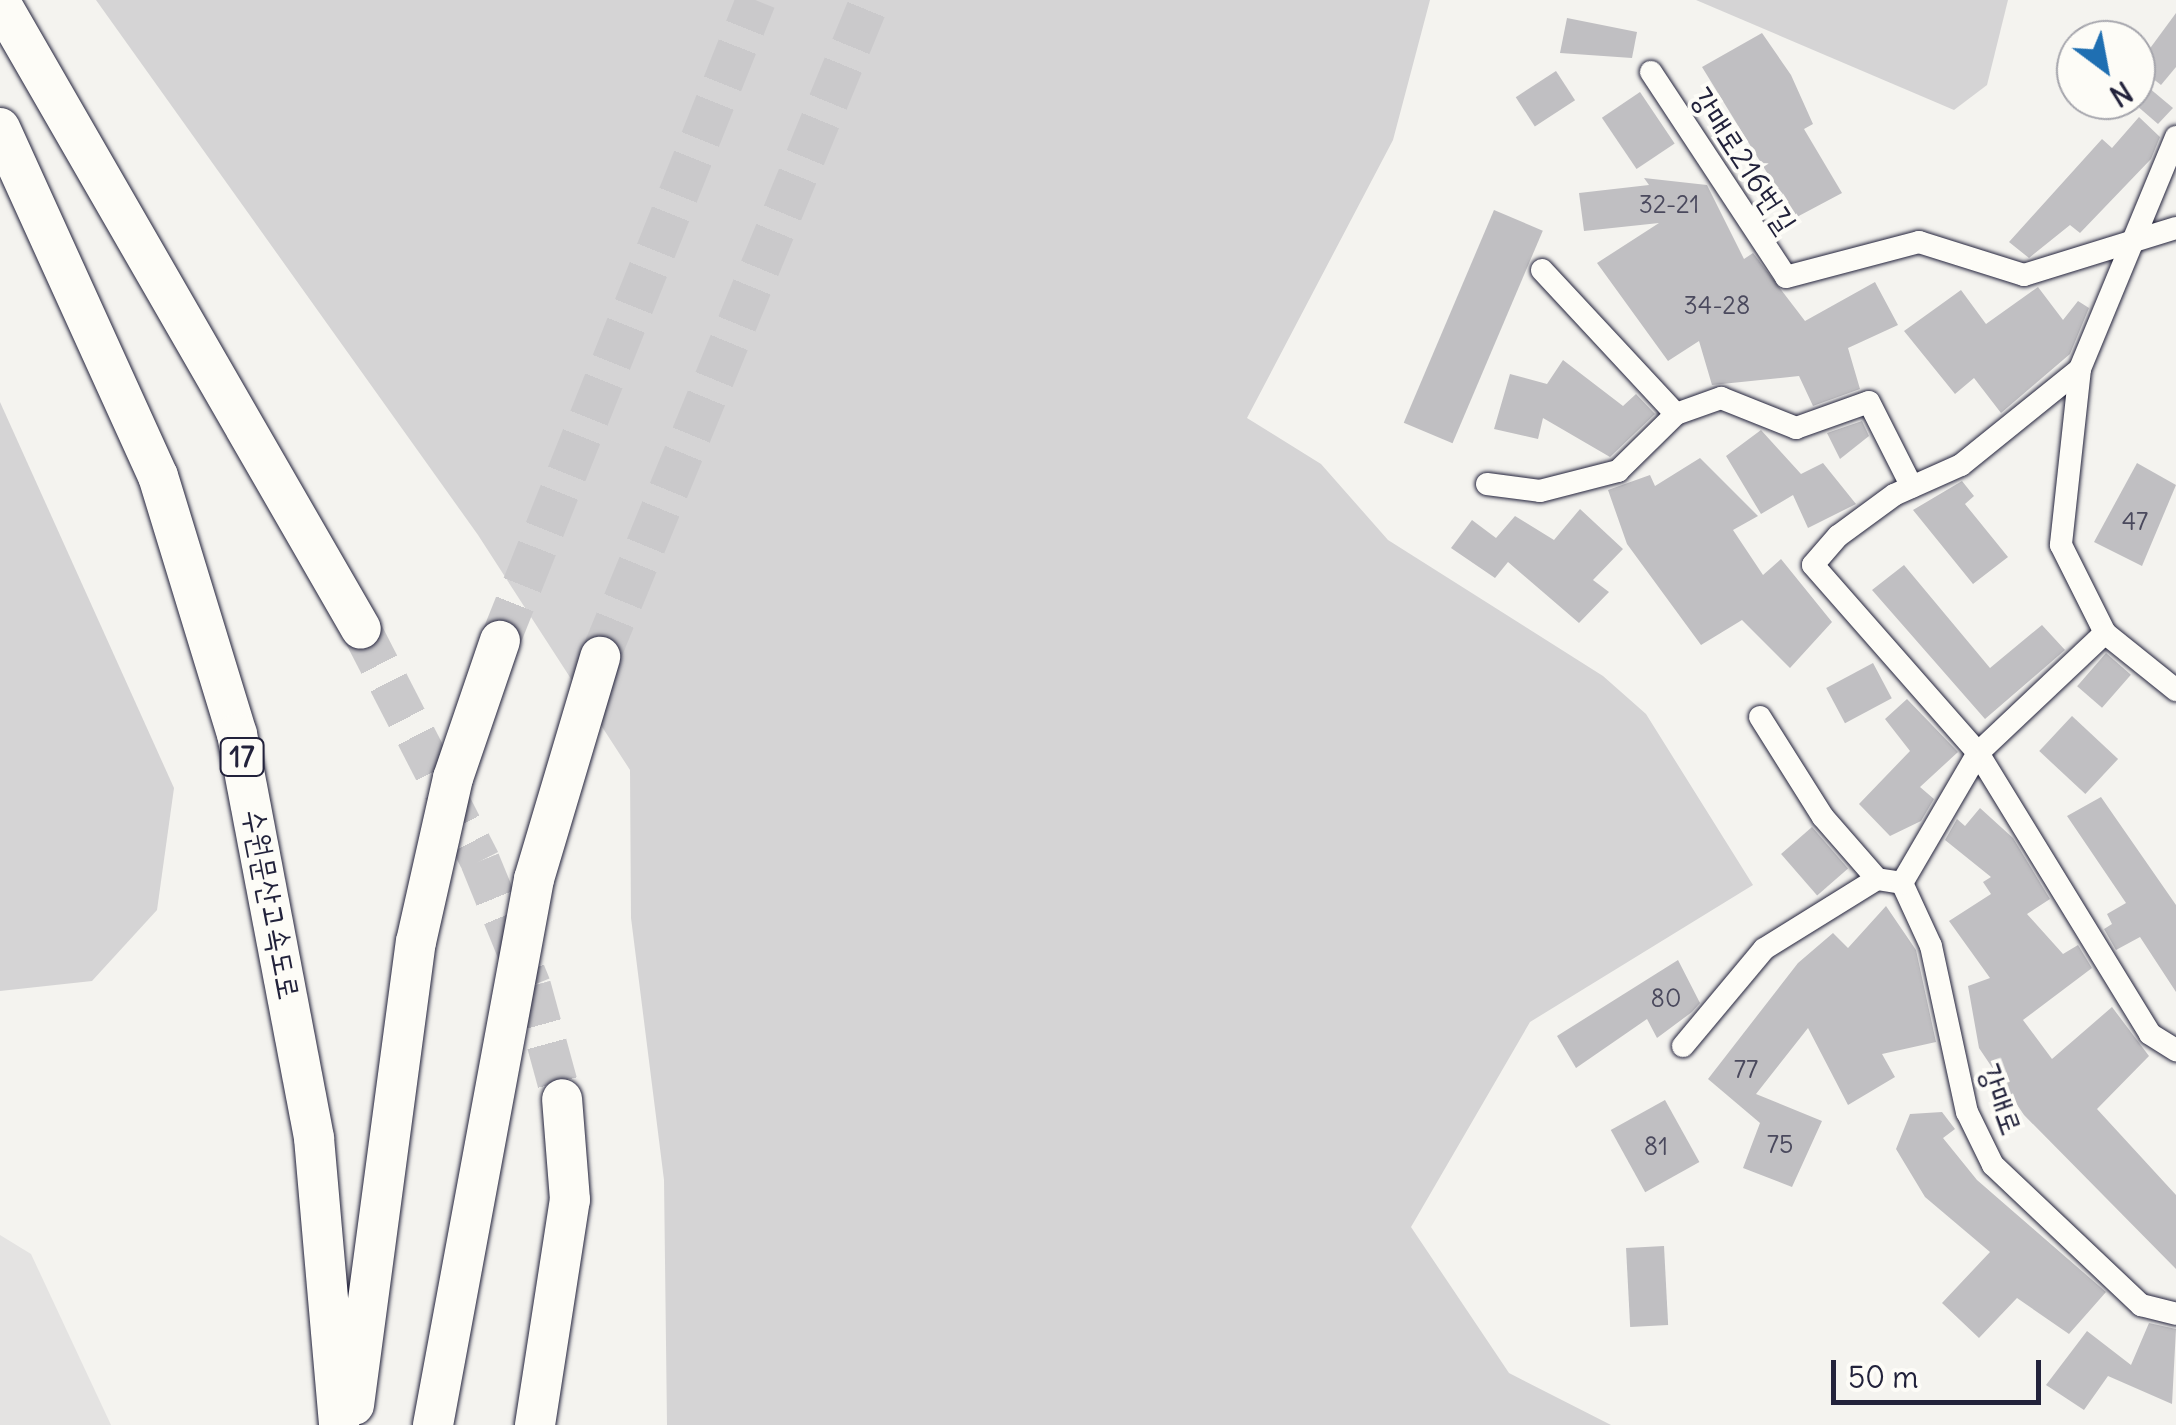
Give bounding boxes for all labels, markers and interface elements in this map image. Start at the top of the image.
north arrow [2056,20,2156,120]
text: N [2103,73,2139,114]
street label: 강매로216번길 [1684,80,1804,240]
house number: 32-21 [1639,189,1699,219]
house number: 34-28 [1684,290,1750,320]
house number: 47 [2122,506,2148,536]
road number: 17 [220,734,264,780]
street label: 수원문산고속도로 [236,806,308,1002]
house number: 80 [1651,983,1681,1013]
house number: 77 [1734,1054,1758,1084]
street label: 강매로 [1972,1059,2030,1139]
house number: 75 [1767,1129,1793,1159]
house number: 81 [1644,1131,1668,1161]
scale bar [1836,1340,2046,1402]
text: 50 m [1848,1358,1918,1396]

